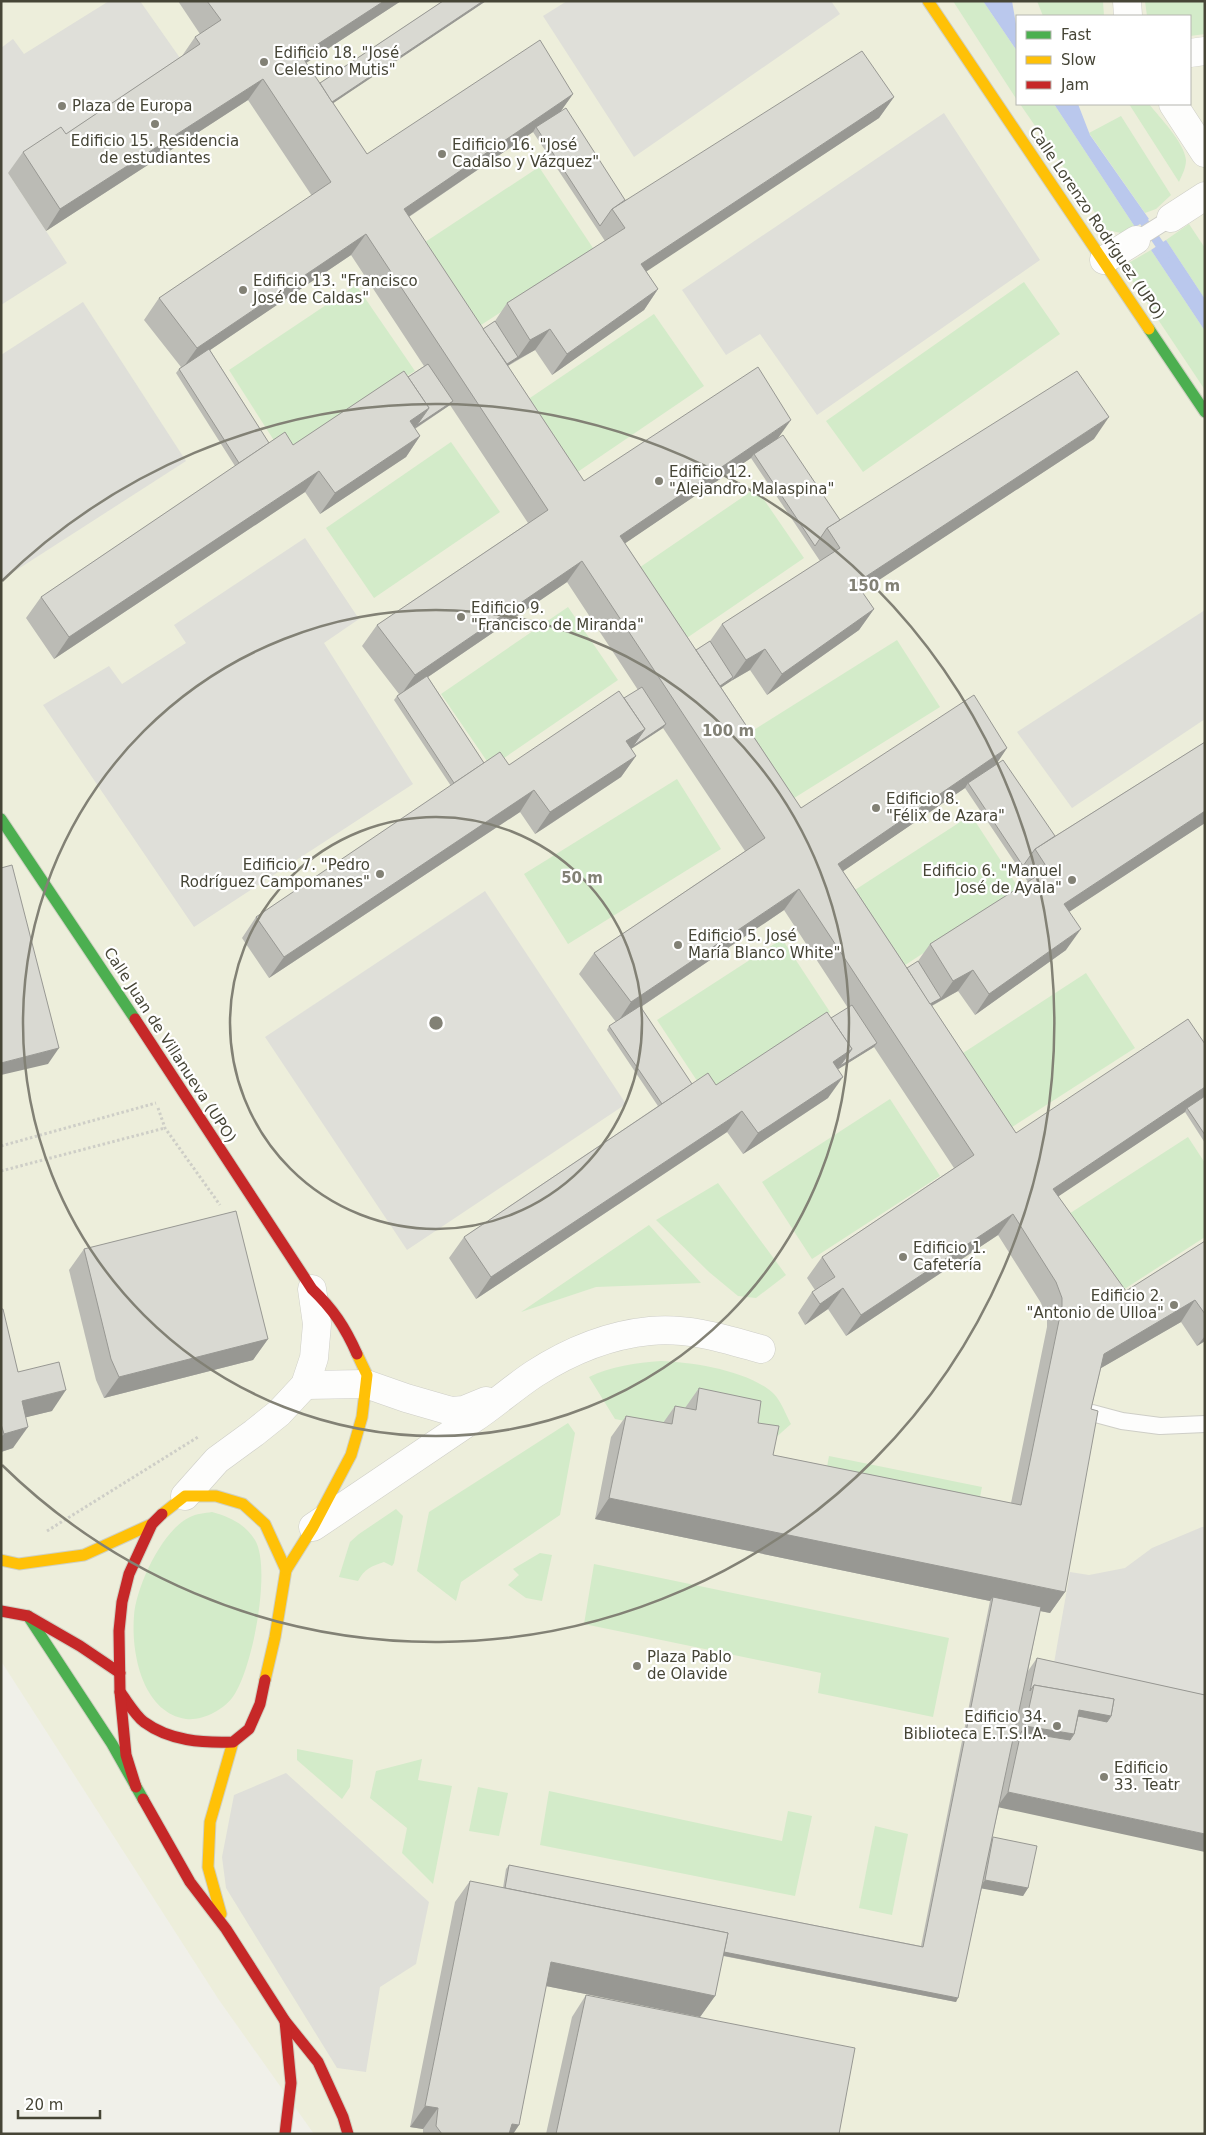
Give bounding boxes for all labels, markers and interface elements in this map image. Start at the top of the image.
legend [1016,15,1191,105]
text: Fast [1061,26,1091,44]
place label: Edificio 18. "José Celestino Mutis" [274,44,399,79]
text: Slow [1061,51,1096,69]
marker: Edificio 18. "José Celestino Mutis" [258,56,270,68]
text: Jam [1060,76,1089,94]
place label: Plaza de Europa [72,97,192,115]
marker: Plaza de Europa [56,100,68,112]
marker: Edificio 15. Residencia de estudiantes [149,118,161,130]
street label: Calle Lorenzo Rodríguez (UPO) [1026,123,1168,323]
place label: Edificio 15. Residencia de estudiantes [71,132,239,167]
place label: Edificio 16. "José Cadalso y Vázquez" [452,136,599,171]
marker: Edificio 16. "José Cadalso y Vázquez" [436,148,448,160]
place label: Edificio 13. "Francisco José de Caldas" [252,272,418,307]
marker: Edificio 13. "Francisco José de Caldas" [237,284,249,296]
place label: Edificio 12. "Alejandro Malaspina" [669,463,834,498]
marker: Edificio 12. "Alejandro Malaspina" [653,475,665,487]
text: 150 m [848,577,900,595]
place label: Edificio 9. "Francisco de Miranda" [471,599,644,634]
marker: Edificio 9. "Francisco de Miranda" [455,611,467,623]
text: 100 m [702,722,754,740]
place label: Edificio 8. "Félix de Azara" [886,790,1005,825]
marker: Edificio 8. "Félix de Azara" [870,802,882,814]
place label: Edificio 7. "Pedro Rodríguez Campomanes" [180,856,370,891]
place label: Edificio 6. "Manuel José de Ayala" [923,862,1062,897]
marker: Edificio 7. "Pedro Rodríguez Campomanes" [374,868,386,880]
text: 50 m [561,869,603,887]
marker: Edificio 6. "Manuel José de Ayala" [1066,874,1078,886]
place label: Edificio 5. José María Blanco White" [688,927,840,962]
marker: Edificio 5. José María Blanco White" [672,939,684,951]
street label: Calle Juan de Villanueva (UPO) [100,944,240,1146]
centre of rings [427,1014,445,1032]
place label: Edificio 1. Cafetería [913,1239,986,1274]
marker: Edificio 1. Cafetería [897,1251,909,1263]
place label: Edificio 2. "Antonio de Ulloa" [1027,1287,1164,1322]
marker: Edificio 2. "Antonio de Ulloa" [1168,1299,1180,1311]
place label: Plaza Pablo de Olavide [647,1648,732,1683]
marker: Plaza Pablo de Olavide [631,1660,643,1672]
place label: Edificio 34. Biblioteca E.T.S.I.A. [904,1708,1047,1743]
marker: Edificio 34. Biblioteca E.T.S.I.A. [1051,1720,1063,1732]
place label: Edificio 33. Teatr [1114,1759,1181,1794]
marker: Edificio 33. Teatr [1098,1771,1110,1783]
scale bar [18,2088,100,2120]
text: 20 m [25,2096,63,2114]

